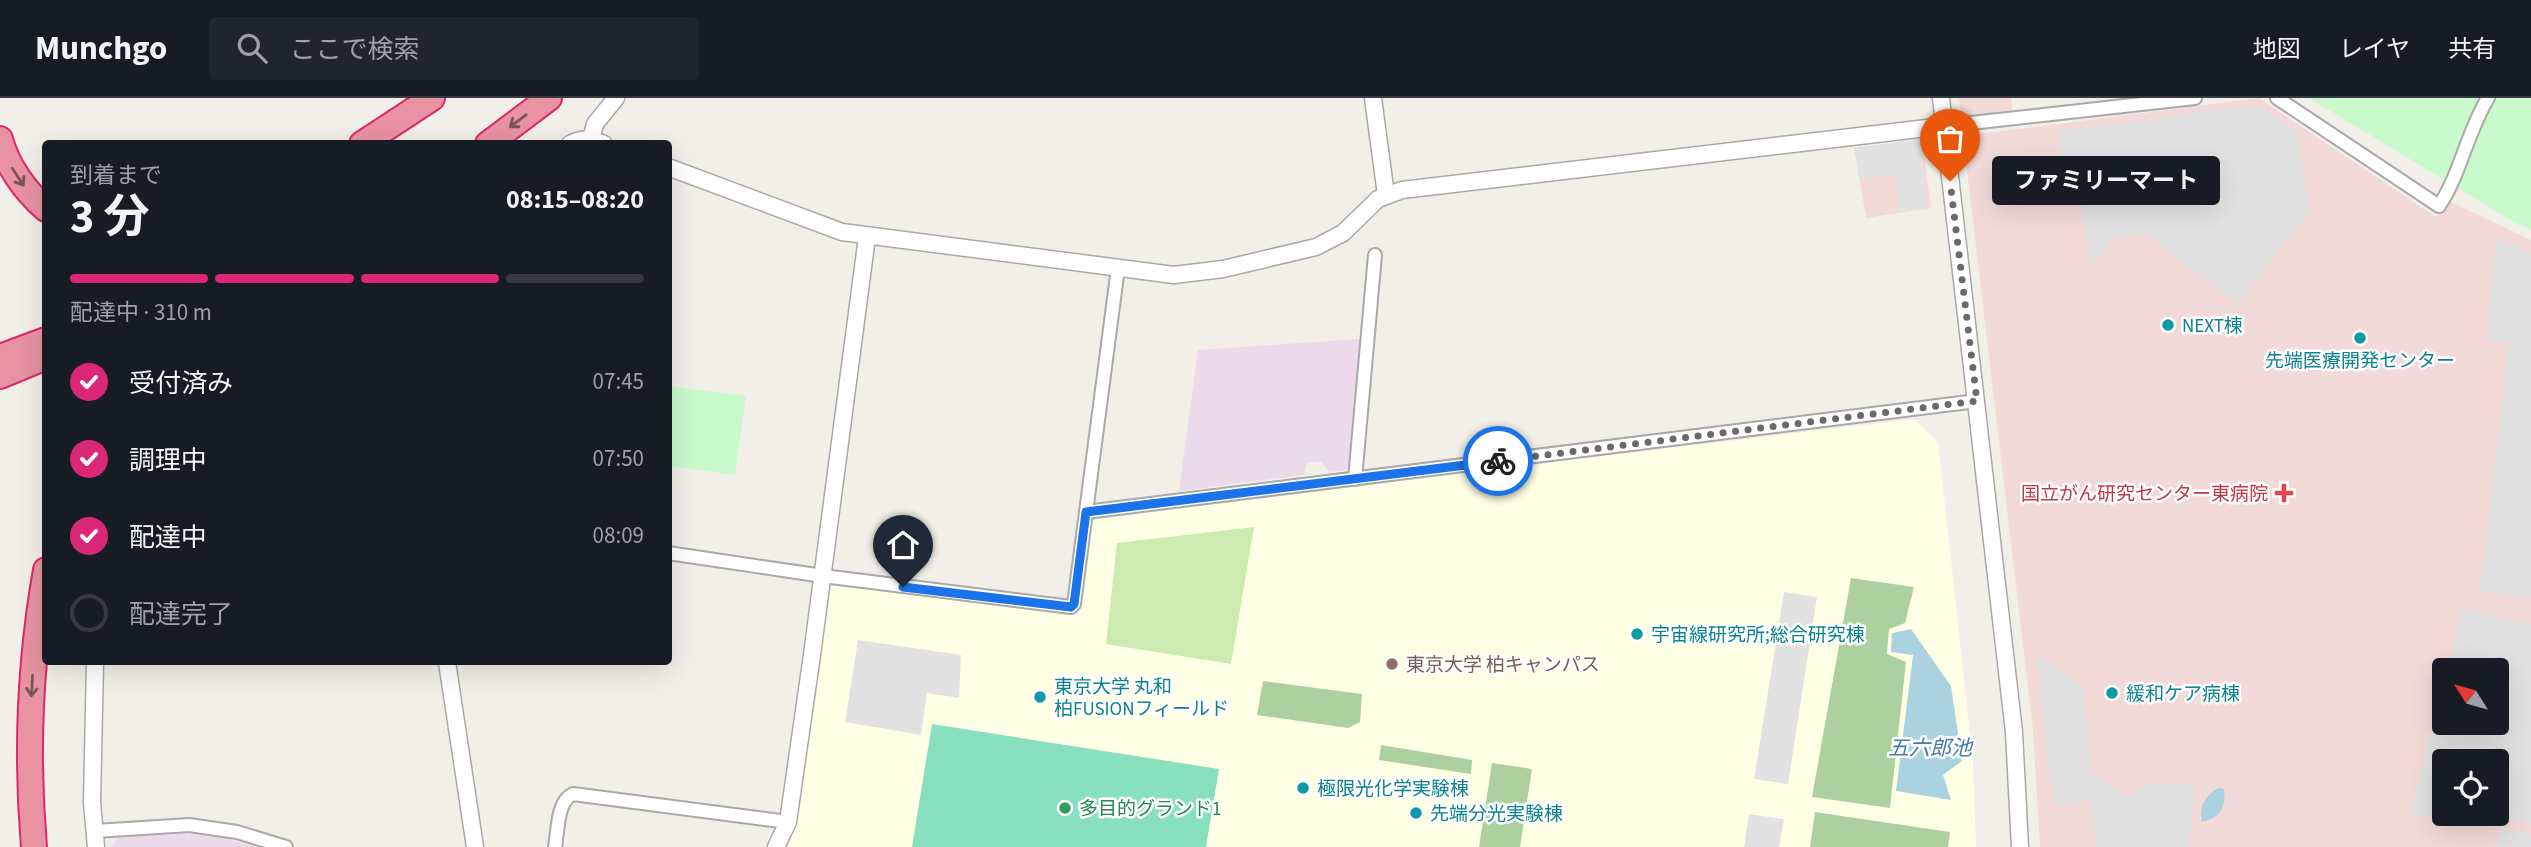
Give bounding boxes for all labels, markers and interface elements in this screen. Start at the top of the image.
search box [209,17,699,80]
text: Munchgo [35,25,167,72]
icon: search [233,29,271,67]
text: ここで検索 [289,31,419,68]
text: 地図 [2253,32,2301,67]
text: レイヤ [2339,32,2410,67]
text: 共有 [2448,32,2496,67]
pin [1920,109,1980,181]
one-way arrow [510,113,528,128]
icon: bag [1931,120,1969,158]
callout: ファミリーマート [1992,156,2220,206]
text: 到着まで [70,159,162,192]
text: ファミリーマート [2014,164,2198,197]
one-way arrow [11,167,26,186]
text: 08:15–08:20 [506,181,644,218]
text: 3 分 [70,185,150,250]
text: 配達中 · 310 m [70,296,212,329]
place label: NEXT棟 [2182,313,2243,340]
marker: NEXT棟 [2160,317,2176,333]
marker: 先端医療開発センター [2352,330,2368,346]
place label: 先端医療開発センター [2265,348,2455,375]
icon: check [70,363,108,401]
text: 受付済み [129,365,233,402]
text: 07:45 [593,365,644,398]
courier [1463,426,1533,496]
icon: check [70,440,108,478]
text: 調理中 [129,442,207,479]
text: 07:50 [593,442,644,475]
icon: bike [1479,442,1517,480]
place label: 国立がん研究センター東病院 [2021,481,2268,508]
marker: 国立がん研究センター東病院 [2274,483,2294,503]
pin [873,515,933,587]
icon: check [70,517,108,555]
text: 配達中 [129,519,207,556]
text: 08:09 [593,519,644,552]
icon: home [884,526,922,564]
text: 配達完了 [129,596,233,633]
place label: 宇宙線研究所;総合研究棟 [1651,622,1865,649]
marker: 宇宙線研究所;総合研究棟 [1629,626,1645,642]
place label: 東京大学 柏キャンパス [1406,652,1600,679]
marker: 東京大学 柏キャンパス [1384,656,1400,672]
north arrow [2432,658,2510,735]
map controls [2432,658,2509,826]
place label: 東京大学 丸和 柏FUSIONフィールド [1054,674,1229,723]
one-way arrow [26,675,39,698]
place label: 緩和ケア病棟 [2126,681,2240,708]
marker: 緩和ケア病棟 [2104,685,2120,701]
marker: 東京大学 丸和 柏FUSIONフィールド [1032,689,1048,705]
water label: 五六郎池 [1888,733,1974,763]
button: locate [2432,749,2509,826]
place label: 極限光化学実験棟 [1317,776,1469,803]
marker: 極限光化学実験棟 [1295,780,1311,796]
place label: 多目的グランド1 [1079,796,1221,823]
marker: 多目的グランド1 [1057,800,1073,816]
place label: 先端分光実験棟 [1430,801,1563,828]
marker: 先端分光実験棟 [1408,805,1424,821]

